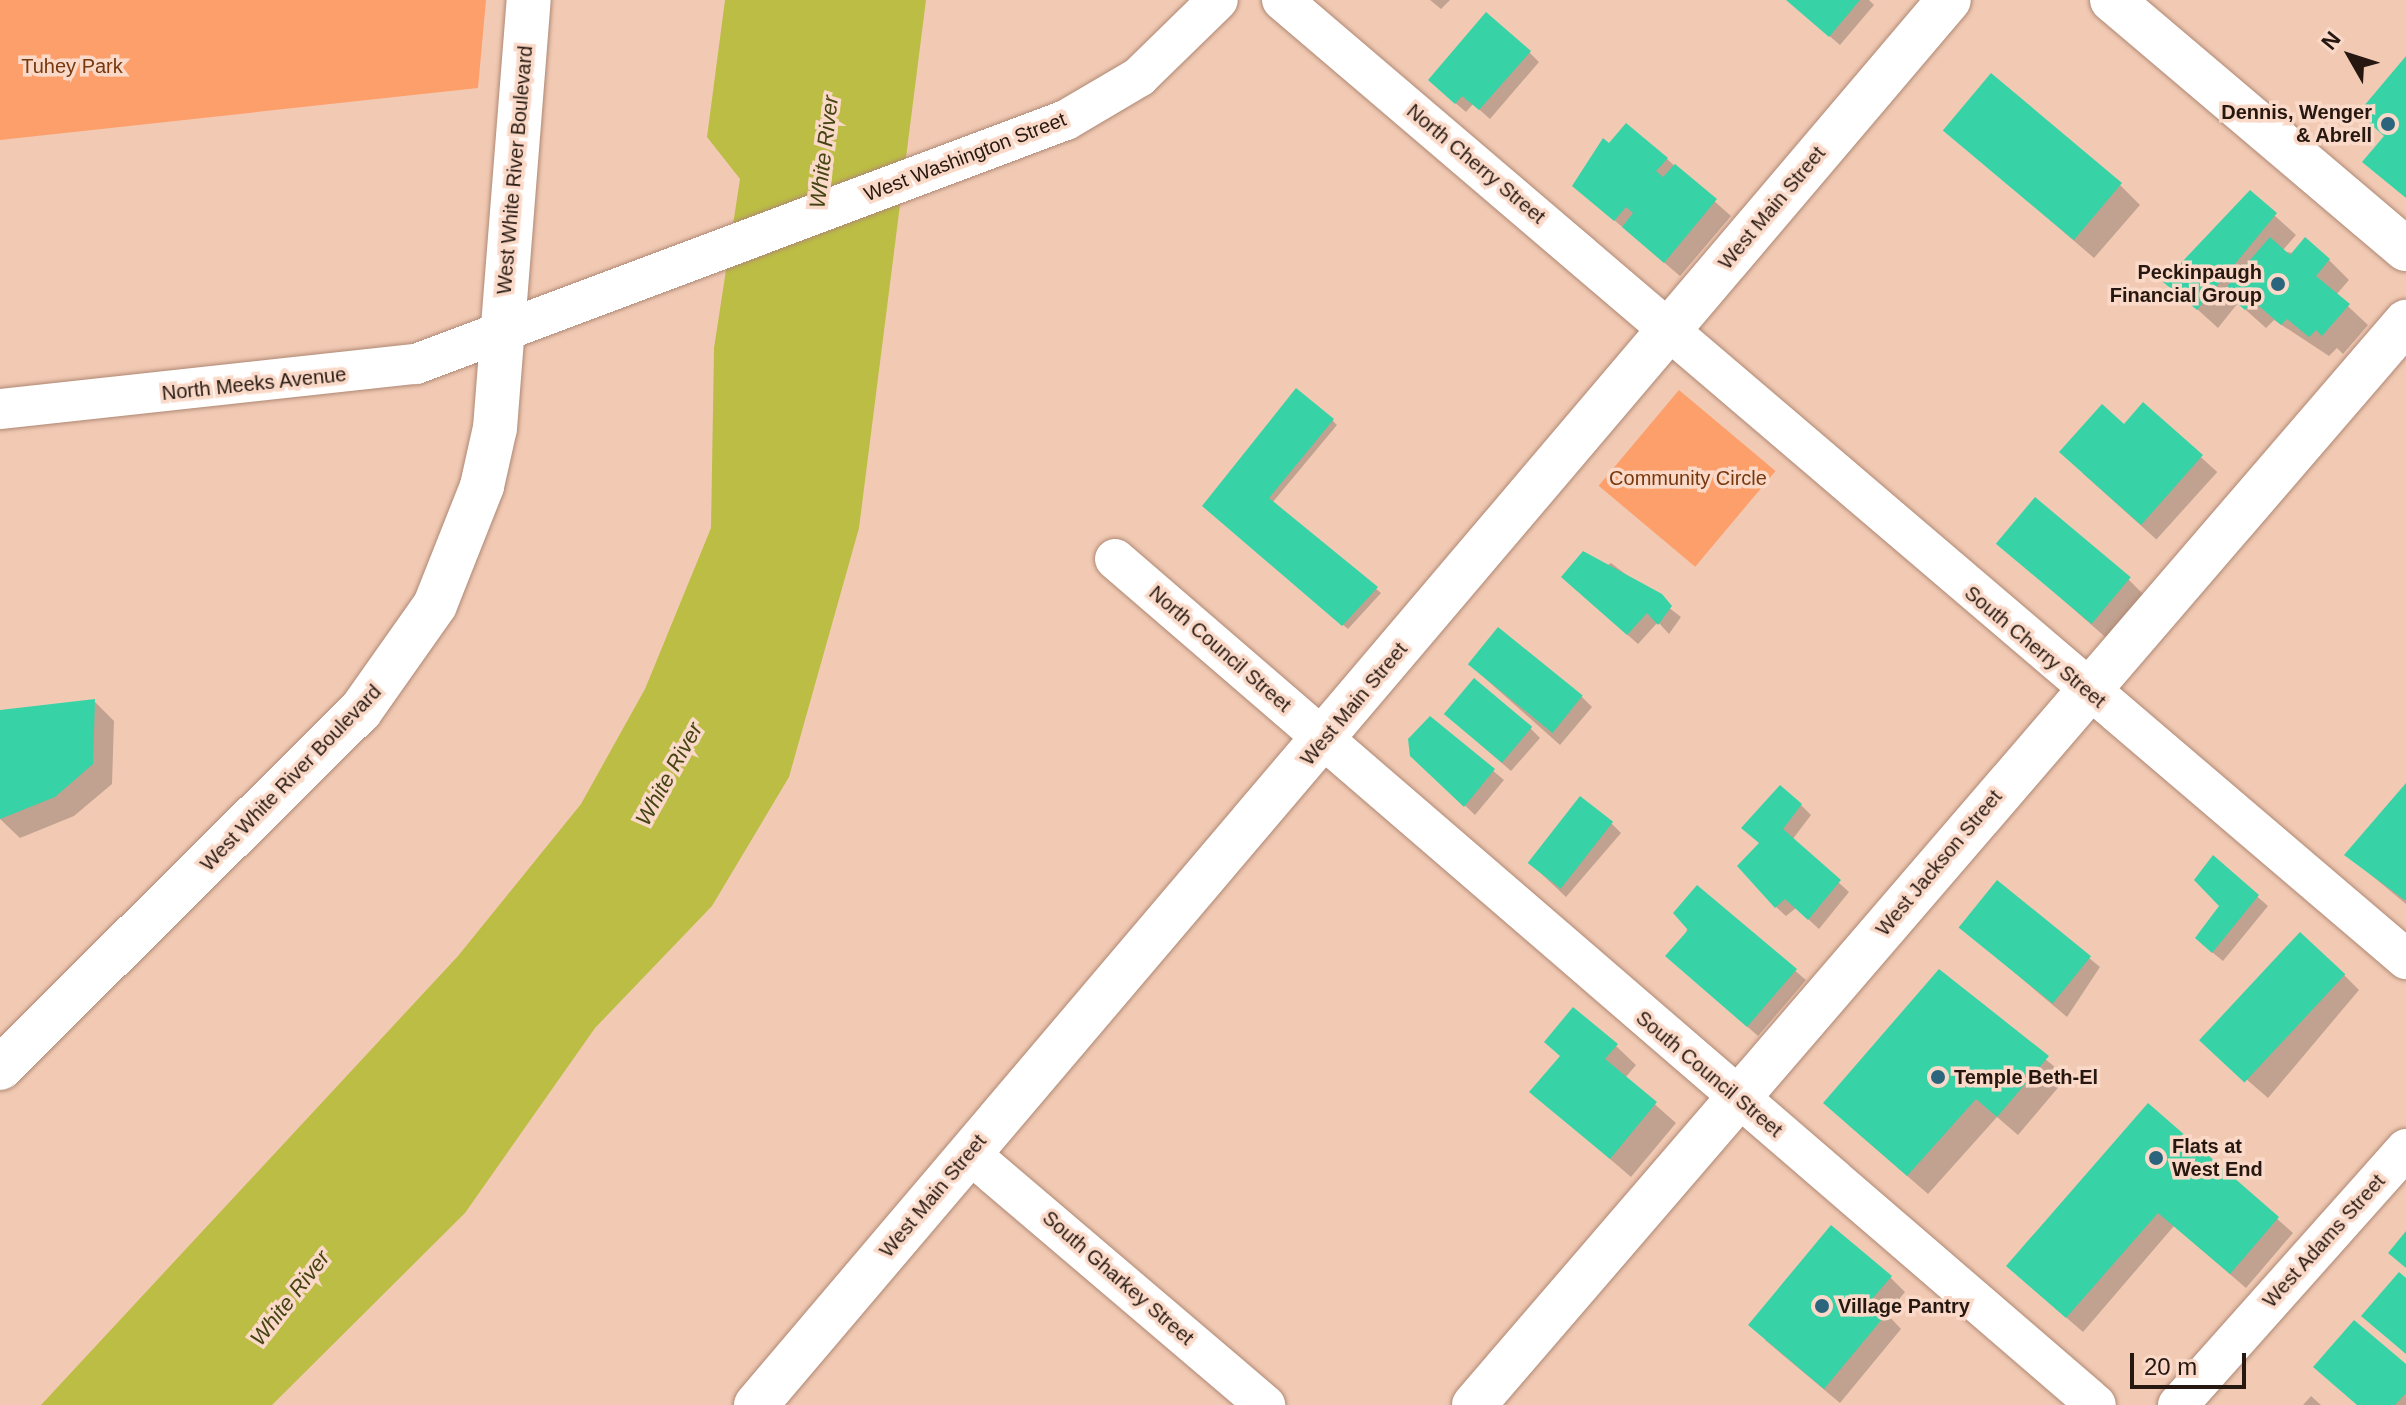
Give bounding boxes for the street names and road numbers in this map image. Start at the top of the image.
street label: West White River Boulevard [492,45,538,295]
street label: North Cherry Street [1402,99,1550,229]
street label: West Washington Street [861,107,1069,207]
street label: West Main Street [1714,142,1830,274]
street label: North Meeks Avenue [160,362,348,406]
street label: North Council Street [1144,581,1296,717]
street label: South Cherry Street [1960,581,2110,713]
street label: West Main Street [1296,638,1412,770]
street label: West White River Boulevard [196,680,386,876]
street label: West Jackson Street [1871,785,2007,941]
street label: South Council Street [1631,1006,1787,1142]
street label: West Main Street [875,1130,991,1262]
street label: West Adams Street [2258,1169,2390,1313]
street label: South Gharkey Street [1038,1206,1198,1350]

